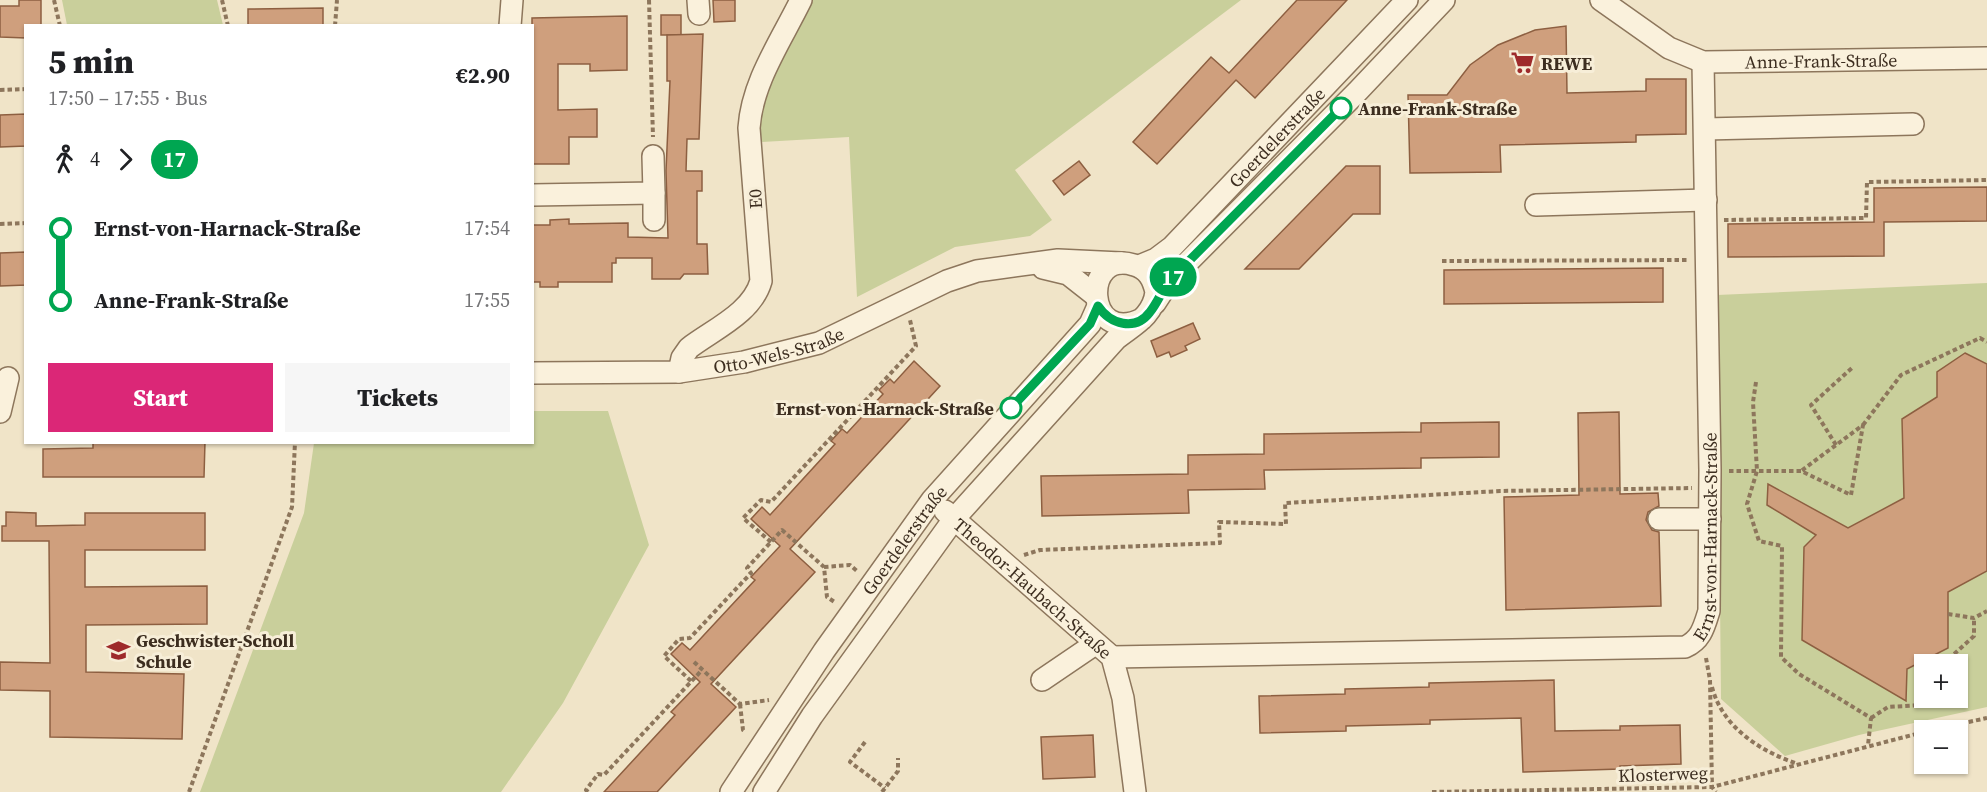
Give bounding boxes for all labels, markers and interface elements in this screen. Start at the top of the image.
text: 5 min [48,39,134,84]
street label: Anne-Frank-Straße [1744,47,1898,74]
supermarket icon: REWE [1510,50,1536,76]
place label: REWE [1541,51,1593,76]
text: €2.90 [456,60,510,90]
street label: Goerdelerstraße [1223,81,1330,193]
text: 17:50 – 17:55 · Bus [48,84,207,112]
place label: Anne-Frank-Straße [1358,96,1517,121]
marker: Anne-Frank-Straße [1330,97,1352,119]
icon: walk [48,143,81,176]
icon: forward [109,143,142,176]
text: 4 [90,145,100,173]
text: 17 [163,145,186,174]
street label: E0 [742,188,768,210]
text: Ernst-von-Harnack-Straße [94,213,361,243]
text: 17:54 [464,214,510,242]
line badge: 17 [1146,258,1200,296]
text: 17 [1162,263,1184,292]
text: Anne-Frank-Straße [94,285,288,315]
text: 17:55 [464,286,510,314]
street label: Otto-Wels-Straße [712,320,848,379]
button: Start [48,363,273,432]
button: Tickets [285,363,510,432]
place label: Ernst-von-Harnack-Straße [776,396,994,421]
marker: Ernst-von-Harnack-Straße [1000,397,1022,419]
street label: Ernst-von-Harnack-Straße [1686,432,1723,646]
street label: Goerdelerstraße [856,479,952,600]
street label: Theodor-Haubach-Straße [948,512,1118,664]
place label: Geschwister-Scholl Schule [136,628,294,674]
school or university icon: Geschwister-Scholl Schule [105,637,131,663]
map controls [1914,654,1968,774]
button: + [1914,654,1968,708]
button: − [1914,720,1968,774]
street label: Klosterweg [1618,760,1708,788]

